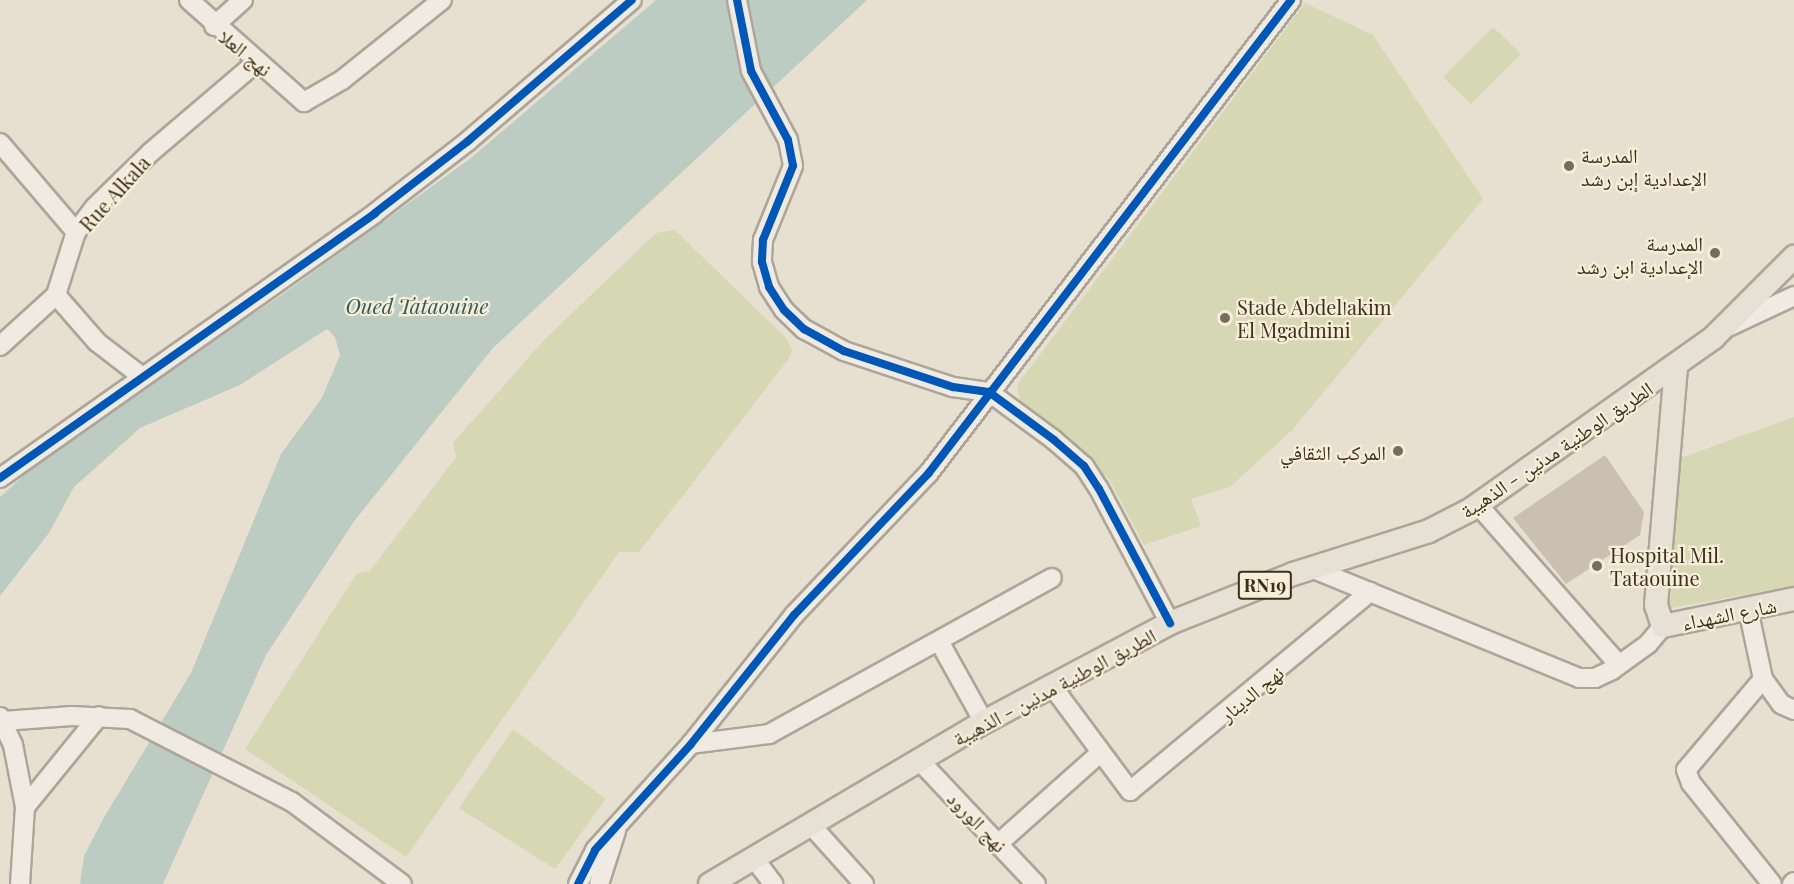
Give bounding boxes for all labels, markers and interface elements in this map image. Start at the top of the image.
street label: نهج العلا [215,24,277,80]
place label: المدرسة الإعدادية إبن رشد [1581,142,1707,189]
street label: Rue Alkala [73,150,155,236]
marker: المدرسة الإعدادية إبن رشد [1562,159,1576,173]
place label: المدرسة الإعدادية ابن رشد [1577,230,1703,277]
marker: المدرسة الإعدادية ابن رشد [1708,246,1722,260]
water label: Oued Tataouine [346,292,488,318]
place label: Stade Abdelاakim El Mgadmini [1237,294,1392,341]
marker: Stade Abdelاakim El Mgadmini [1218,311,1232,325]
street label: الطريق الوطنية مدنين - الذهيبة [1455,376,1657,522]
place label: المركب الثقافي [1280,439,1386,463]
marker: المركب الثقافي [1391,444,1405,458]
place label: Hospital Mil. Tataouine [1610,542,1724,589]
marker: Hospital Mil. Tataouine [1588,557,1606,575]
road number: RN19 [1236,570,1294,600]
street label: شارع الشهداء [1680,592,1778,634]
street label: الطريق الوطنية مدنين - الذهيبة [948,622,1160,750]
street label: نهج الدينار [1214,660,1288,726]
street label: نهج الورود [943,786,1013,856]

